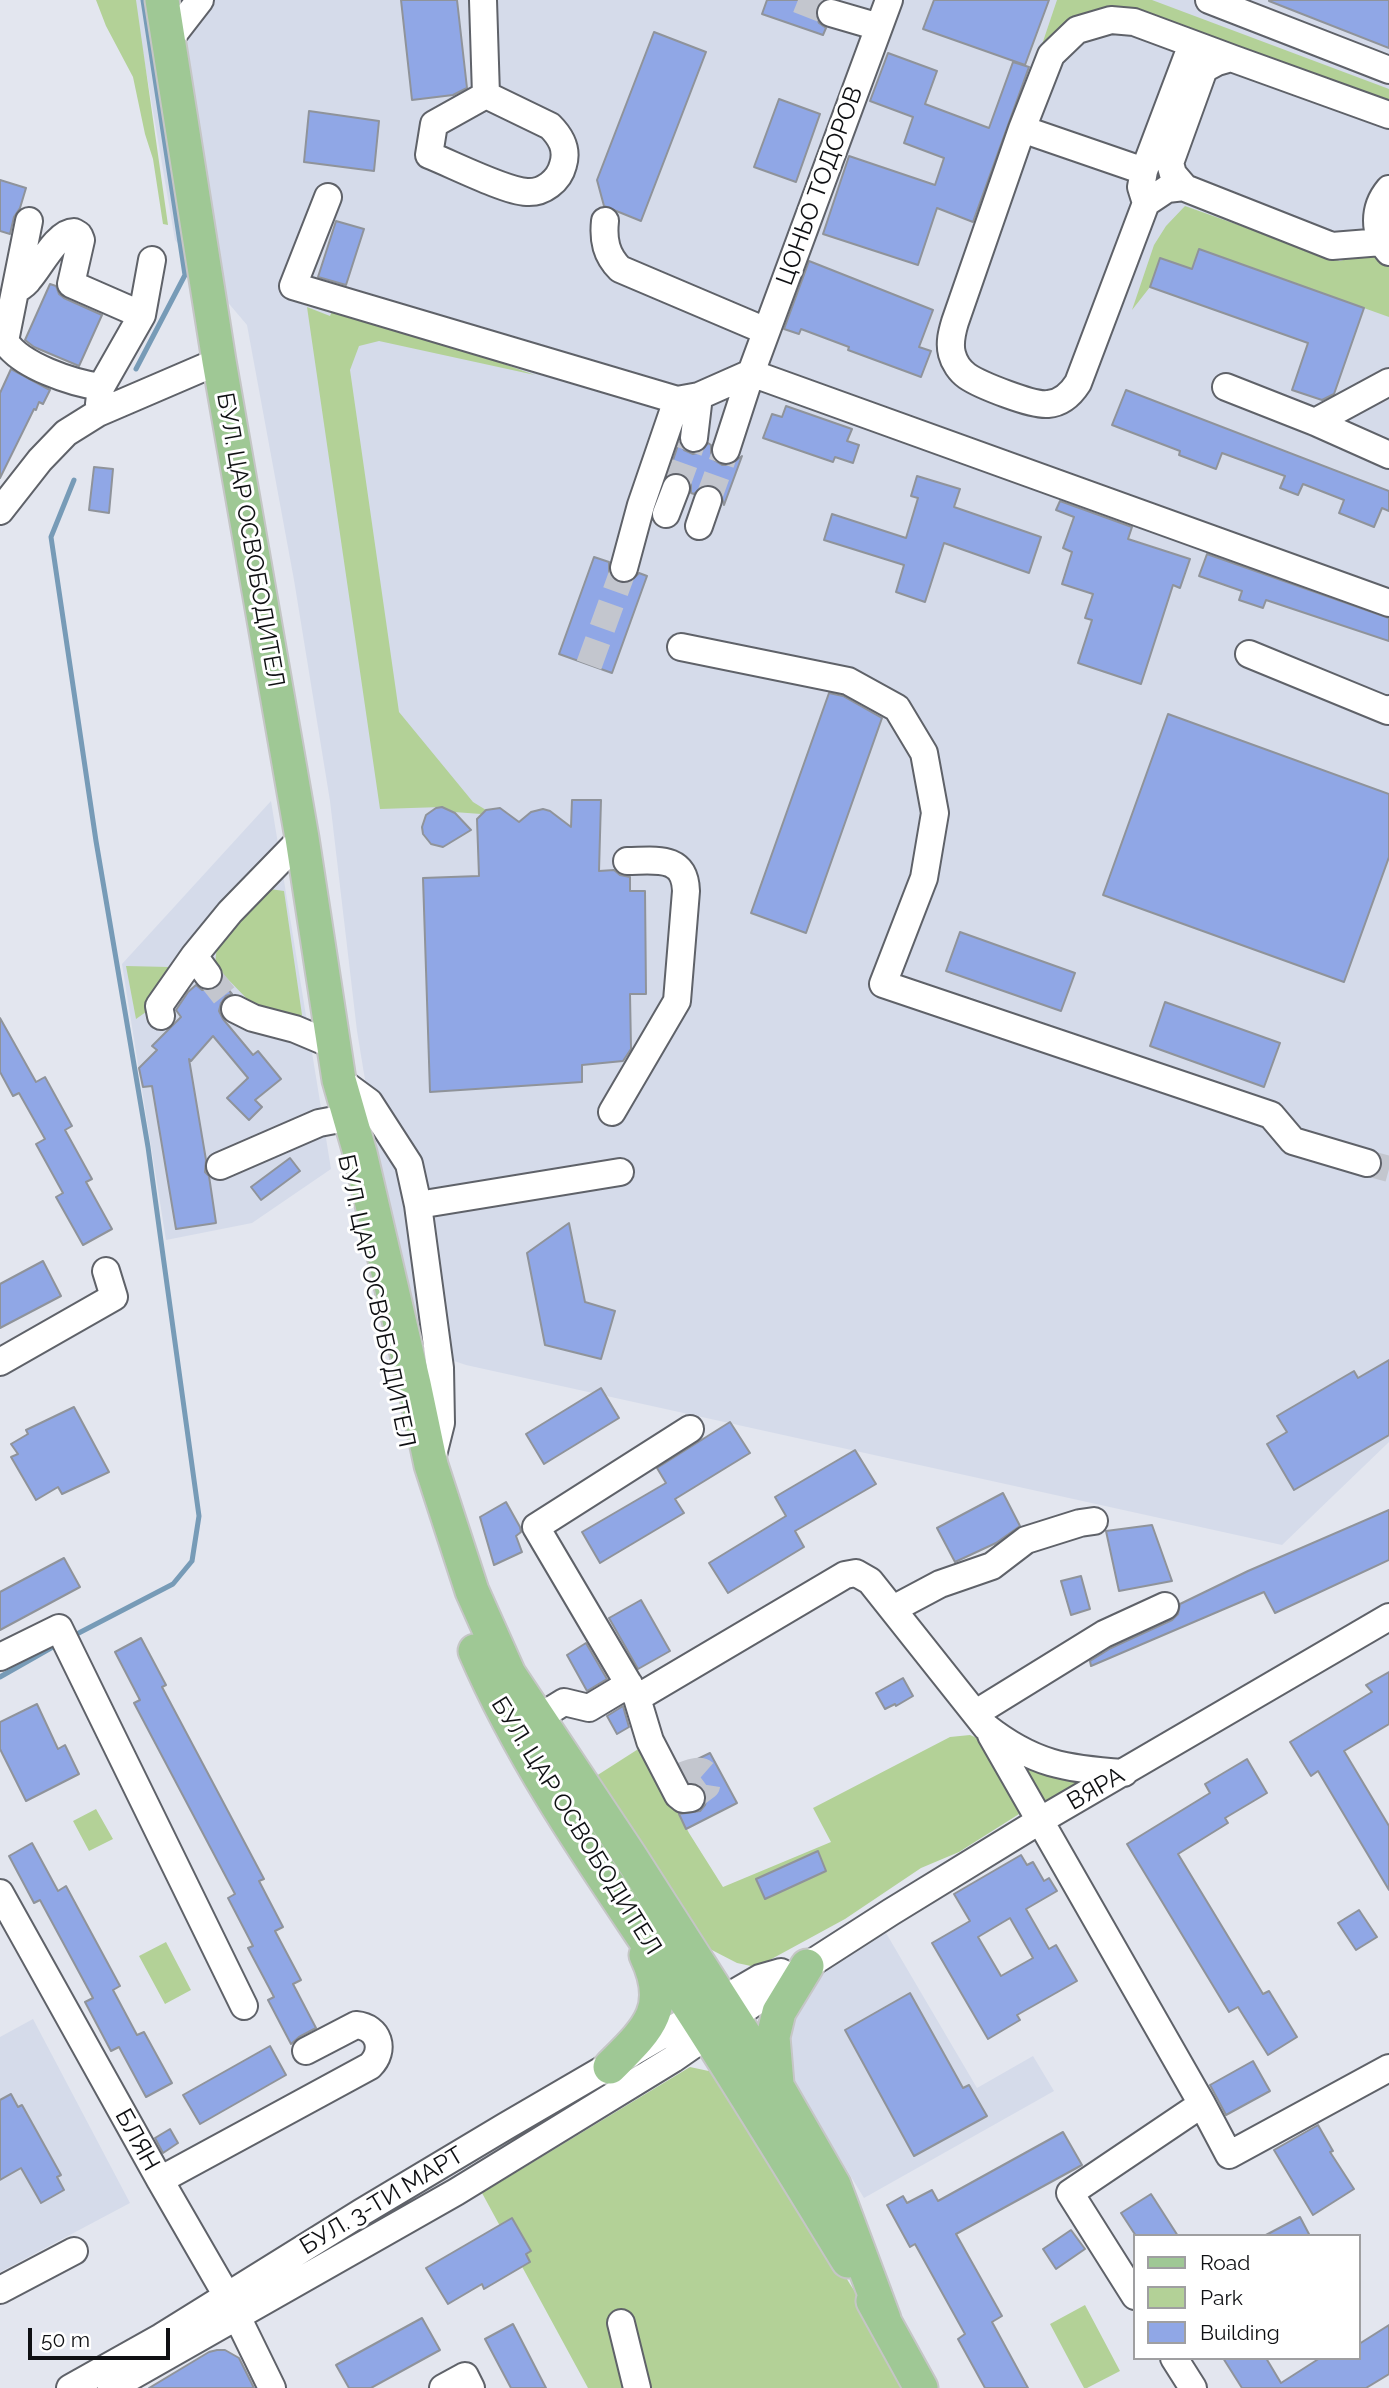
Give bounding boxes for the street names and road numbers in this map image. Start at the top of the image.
street label: ЦОНЬО ТОДОРОВ [771,83,869,289]
street label: БУЛ. ЦАР ОСВОБОДИТЕЛ [210,391,290,689]
street label: БУЛ. ЦАР ОСВОБОДИТЕЛ [331,1152,421,1450]
street label: БУЛ. ЦАР ОСВОБОДИТЕЛ [485,1692,667,1960]
street label: ВЯРА [1062,1761,1130,1817]
street label: БЛЯН [108,2104,166,2176]
street label: БУЛ. 3-ТИ МАРТ [295,2141,469,2261]

